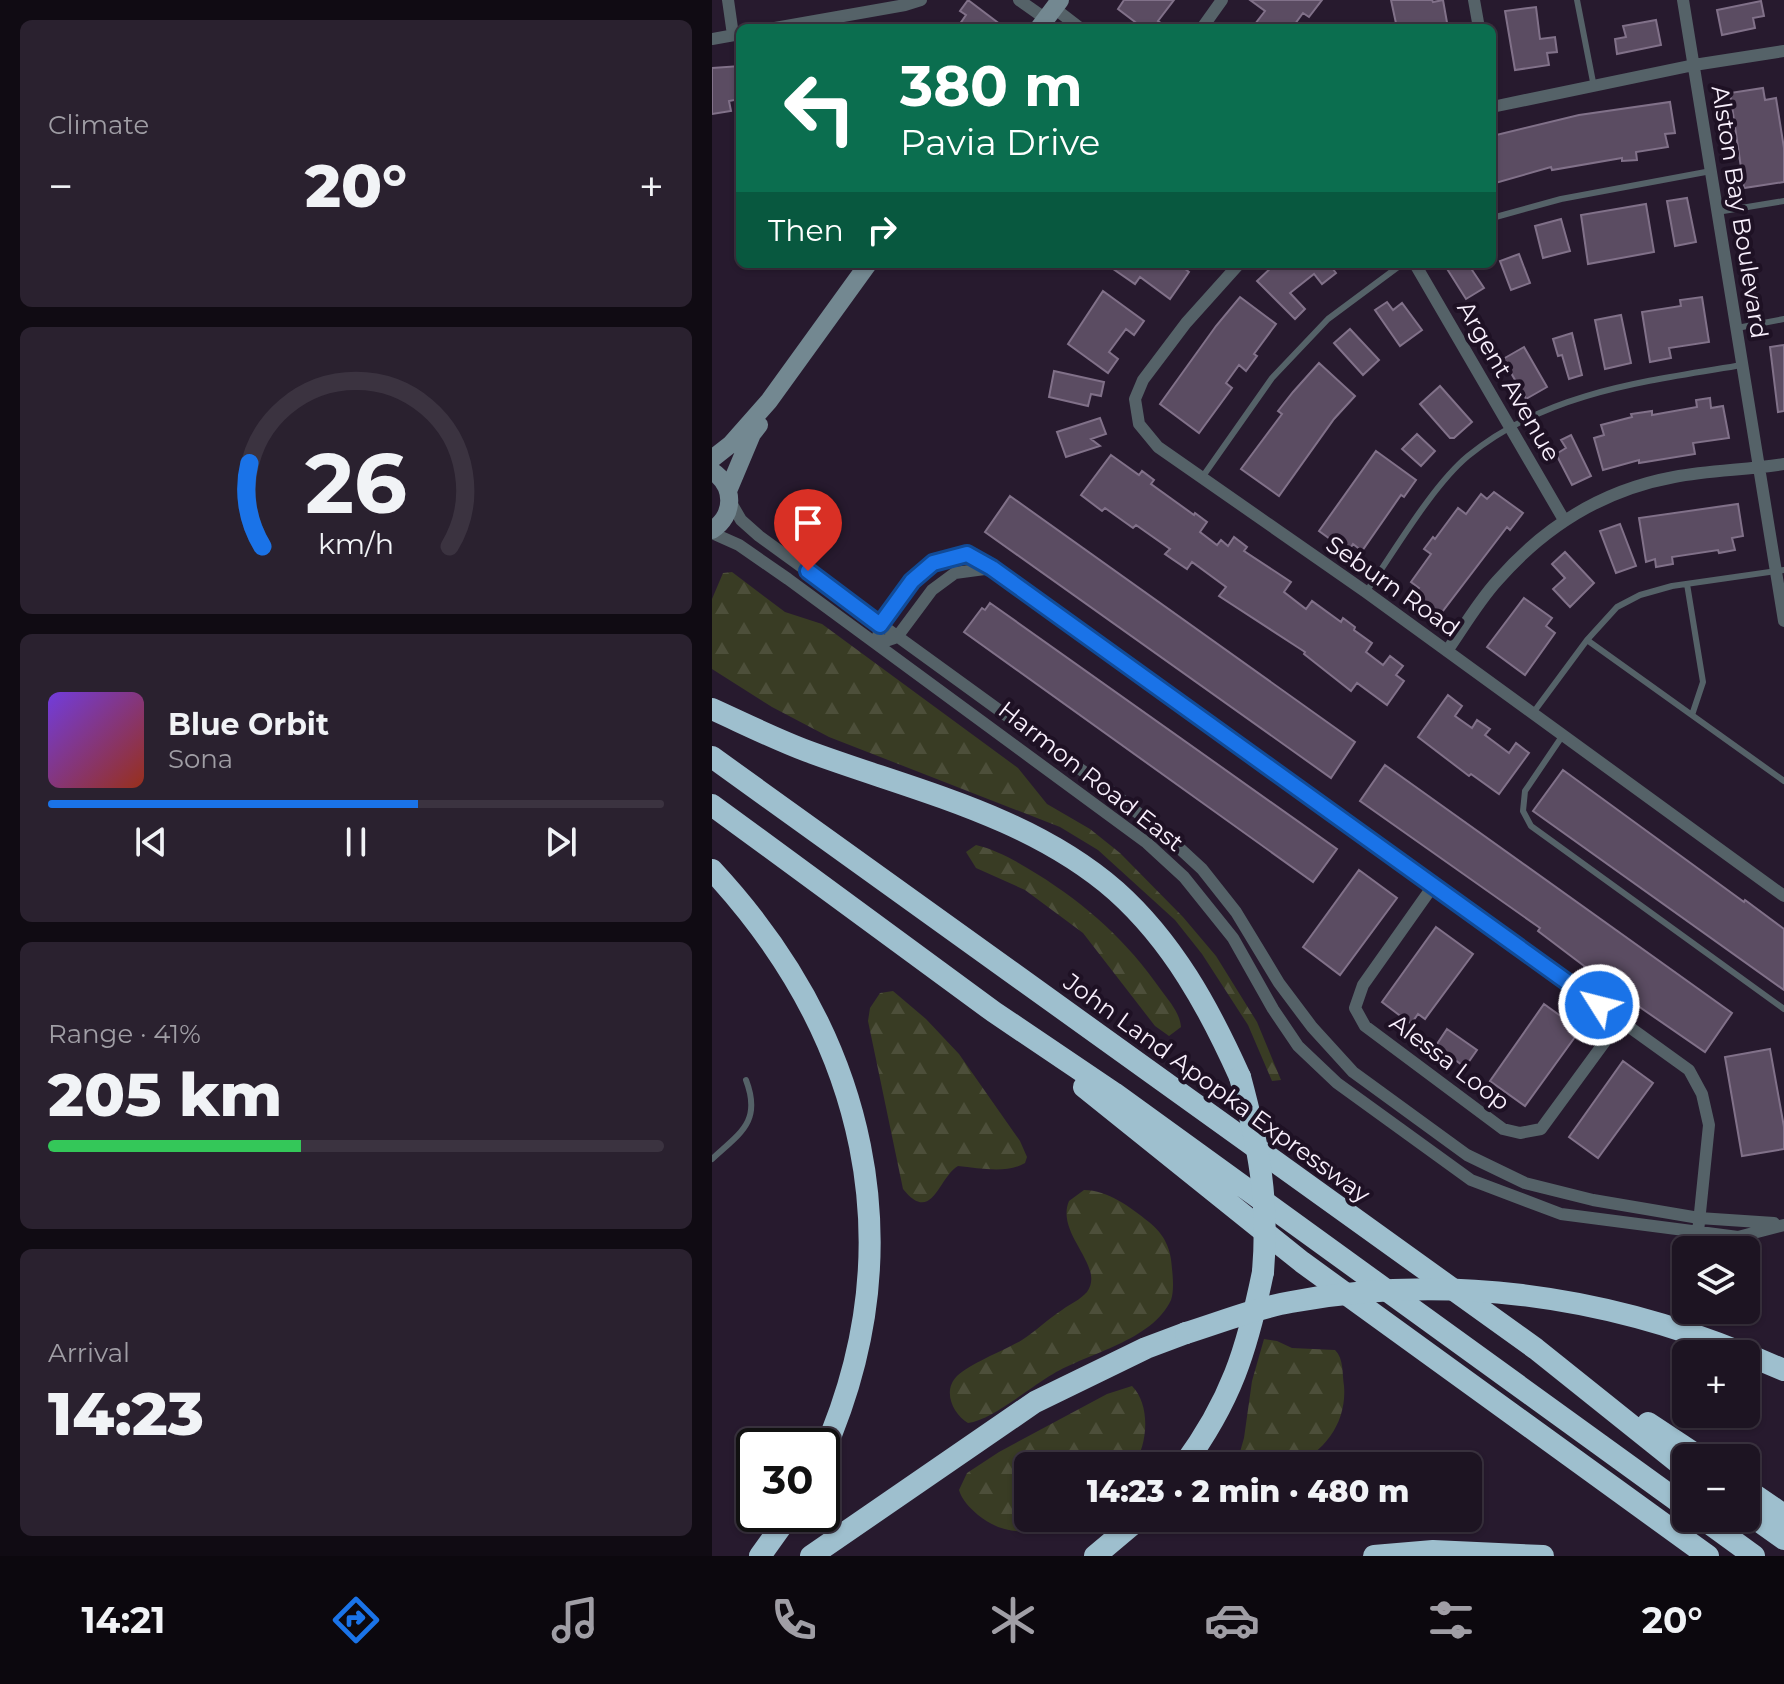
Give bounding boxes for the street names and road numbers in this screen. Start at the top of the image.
street label: Alston Bay Boulevard [1706,84,1774,340]
street label: Argent Avenue [1451,296,1567,466]
street label: Seburn Road [1321,529,1465,643]
street label: Harmon Road East [993,695,1189,857]
street label: John Land Apopka Expressway [1057,967,1376,1209]
street label: Alessa Loop [1384,1008,1516,1116]

